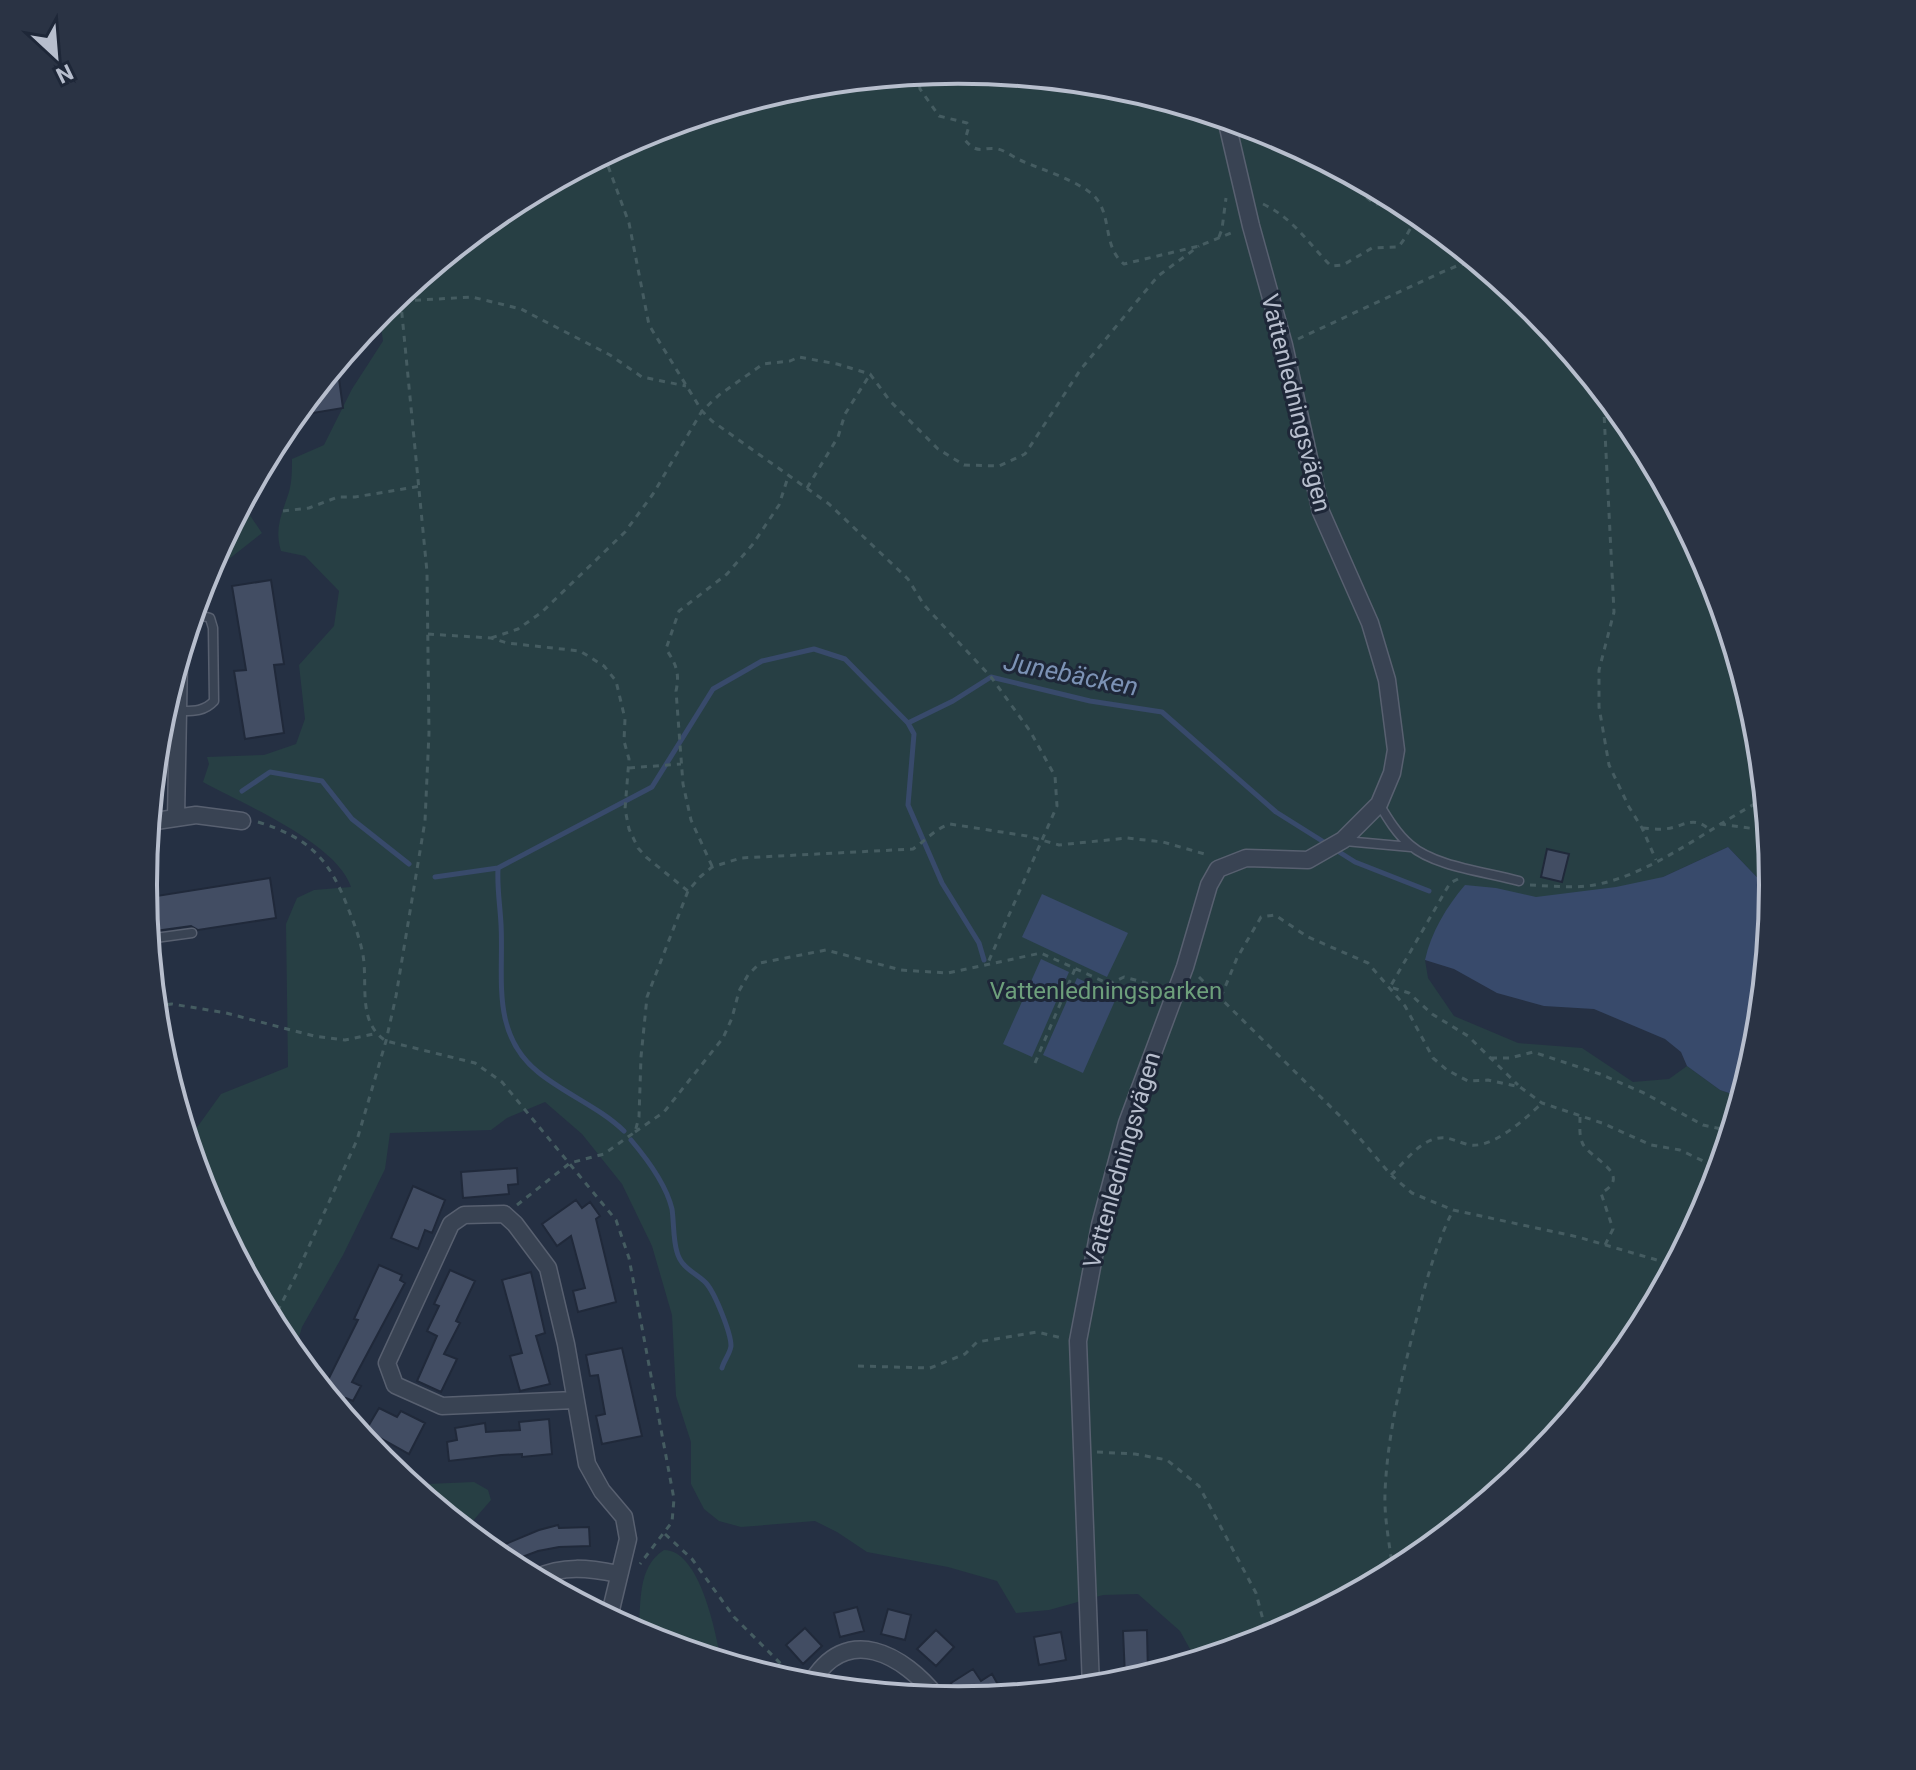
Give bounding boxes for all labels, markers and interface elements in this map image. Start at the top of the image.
north arrow [16,16,96,96]
text: N [52,59,77,88]
street label: Vattenledningsvägen [1255,291,1337,515]
water label: Junebäcken [1001,646,1141,702]
park label: Vattenledningsparken [990,977,1222,1005]
street label: Vattenledningsvägen [1078,1049,1166,1271]

